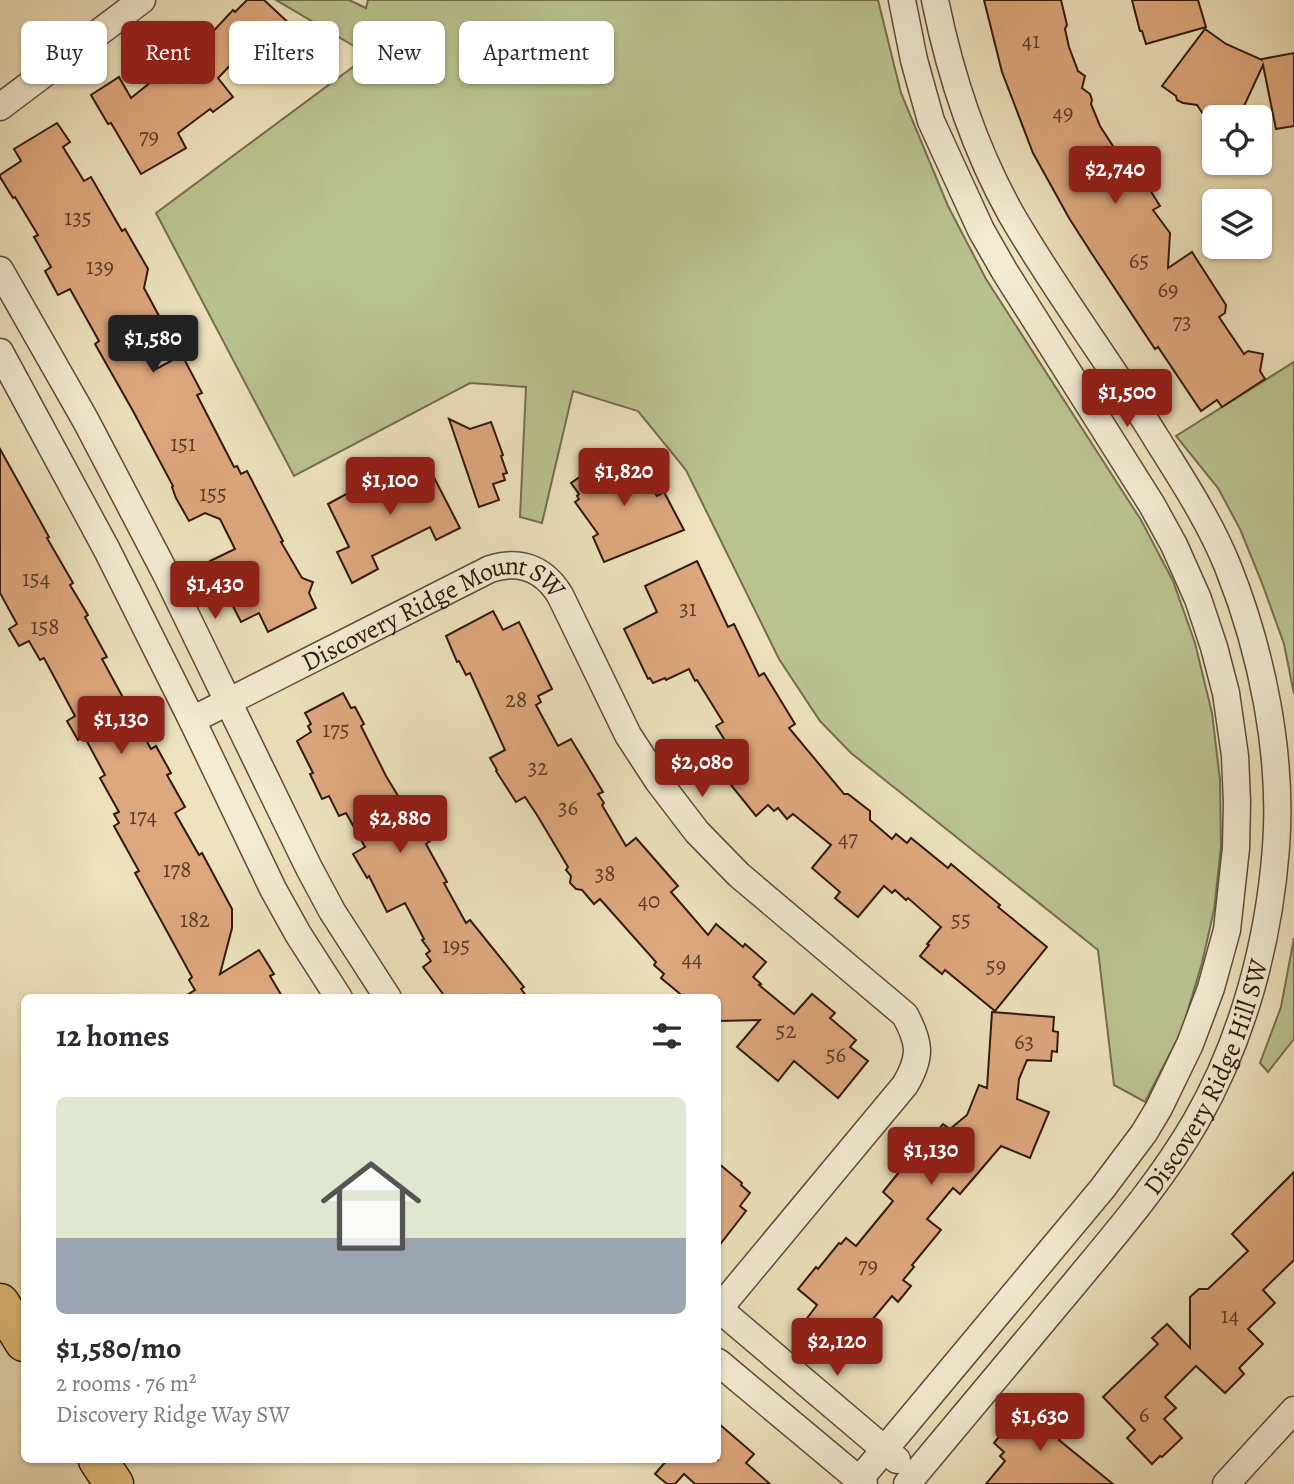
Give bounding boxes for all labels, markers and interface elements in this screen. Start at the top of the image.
chip: Buy [21,21,107,84]
chip: Rent [121,21,215,84]
chip: Filters [229,21,339,84]
chip: New [353,21,445,84]
chip: Apartment [459,21,614,84]
house number: 41 [1022,25,1040,56]
house number: 49 [1053,97,1073,128]
map controls [1202,105,1272,259]
button: locate [1202,105,1272,175]
house number: 79 [139,121,159,152]
pin: $2,740 [1058,146,1172,206]
text: $2,740 [1085,153,1145,184]
button: layers [1202,189,1272,259]
house number: 135 [64,202,92,233]
house number: 65 [1129,245,1149,276]
house number: 139 [86,251,114,282]
house number: 69 [1157,274,1179,305]
house number: 73 [1172,306,1192,337]
pin: $1,580 [96,316,210,375]
text: $1,580 [124,322,182,353]
pin: $1,500 [1070,370,1184,429]
text: $1,500 [1098,376,1156,407]
house number: 151 [170,428,196,459]
pin: $1,820 [567,448,681,508]
text: $1,820 [595,455,653,486]
pin: $1,100 [333,458,447,517]
text: $1,100 [362,464,418,495]
house number: 155 [199,478,227,509]
street label: Discovery Ridge Mount SW [295,548,574,679]
pin: $1,430 [158,562,272,621]
house number: 154 [22,563,50,594]
text: $1,430 [186,568,244,599]
house number: 31 [679,593,697,624]
house number: 158 [31,611,59,642]
house number: 28 [505,684,527,715]
pin: $1,130 [64,696,178,756]
text: $1,130 [94,703,148,734]
house number: 175 [322,714,350,745]
pin: $2,080 [645,740,759,799]
text: $2,080 [671,746,733,777]
house number: 32 [528,752,548,783]
house number: 36 [558,792,578,823]
pin: $2,880 [343,796,457,855]
house number: 174 [129,801,157,832]
text: $2,880 [369,802,431,833]
house number: 47 [838,823,858,854]
house number: 178 [163,854,191,885]
house number: 38 [595,858,615,889]
house number: 40 [638,885,660,916]
house number: 182 [180,904,210,935]
house number: 55 [951,904,971,935]
house number: 195 [442,930,470,961]
house number: 44 [682,943,702,974]
house number: 59 [986,950,1006,981]
street label: Discovery Ridge Hill SW [1135,954,1276,1202]
house number: 52 [776,1015,796,1046]
text: 12 homes [56,1016,169,1056]
icon: filters [648,1017,686,1055]
house number: 63 [1014,1026,1034,1057]
house number: 56 [826,1039,846,1070]
pin: $1,130 [874,1128,988,1187]
text: $1,130 [904,1134,958,1165]
icon: home [308,1143,434,1269]
house number: 79 [858,1250,878,1281]
house number: 14 [1221,1300,1239,1331]
pin: $2,120 [780,1318,894,1378]
text: $2,120 [808,1325,866,1356]
text: $1,580/mo [56,1328,182,1368]
text: 2 rooms · 76 m² [56,1368,197,1399]
pin: $1,630 [983,1394,1097,1453]
text: Discovery Ridge Way SW [56,1399,290,1430]
house number: 6 [1139,1399,1149,1430]
text: $1,630 [1011,1400,1069,1431]

